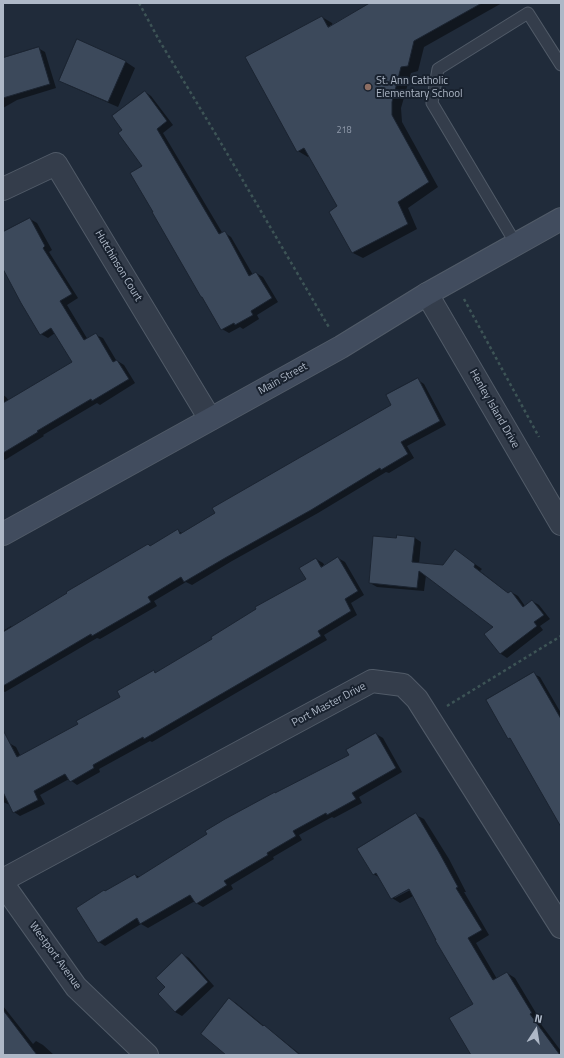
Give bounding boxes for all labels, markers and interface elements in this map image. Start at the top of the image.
place label: St. Ann Catholic Elementary School [376,74,463,100]
marker: St. Ann Catholic Elementary School [363,82,373,92]
house number: 218 [336,126,352,136]
street label: Hutchinson Court [92,228,144,304]
street label: Main Street [256,360,310,398]
street label: Henley Island Drive [466,367,522,451]
street label: Port Master Drive [290,680,368,730]
street label: Westport Avenue [26,920,84,992]
north arrow [516,1010,556,1050]
text: N [533,1010,544,1027]

